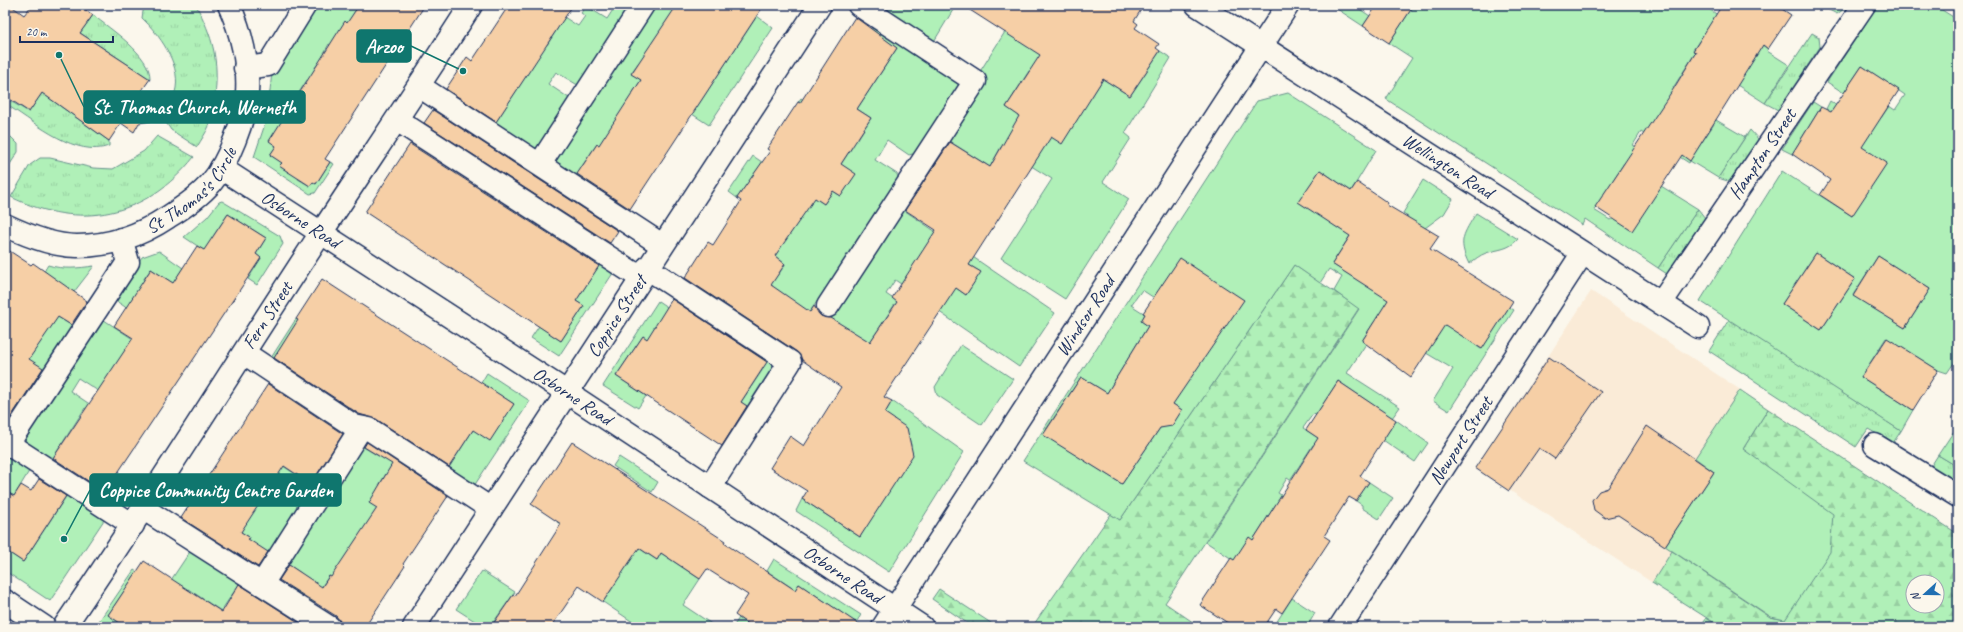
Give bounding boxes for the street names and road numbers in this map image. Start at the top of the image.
street label: Hampton Street [1723,103,1803,204]
street label: Wellington Road [1398,128,1501,206]
street label: St Thomas's Circle [142,142,243,240]
street label: Osborne Road [257,185,348,256]
street label: Windsor Road [1051,268,1122,361]
street label: Coppice Street [581,269,654,362]
street label: Fern Street [237,276,299,354]
street label: Osborne Road [528,361,620,433]
street label: Newport Street [1423,391,1499,489]
street label: Osborne Road [799,540,890,611]

